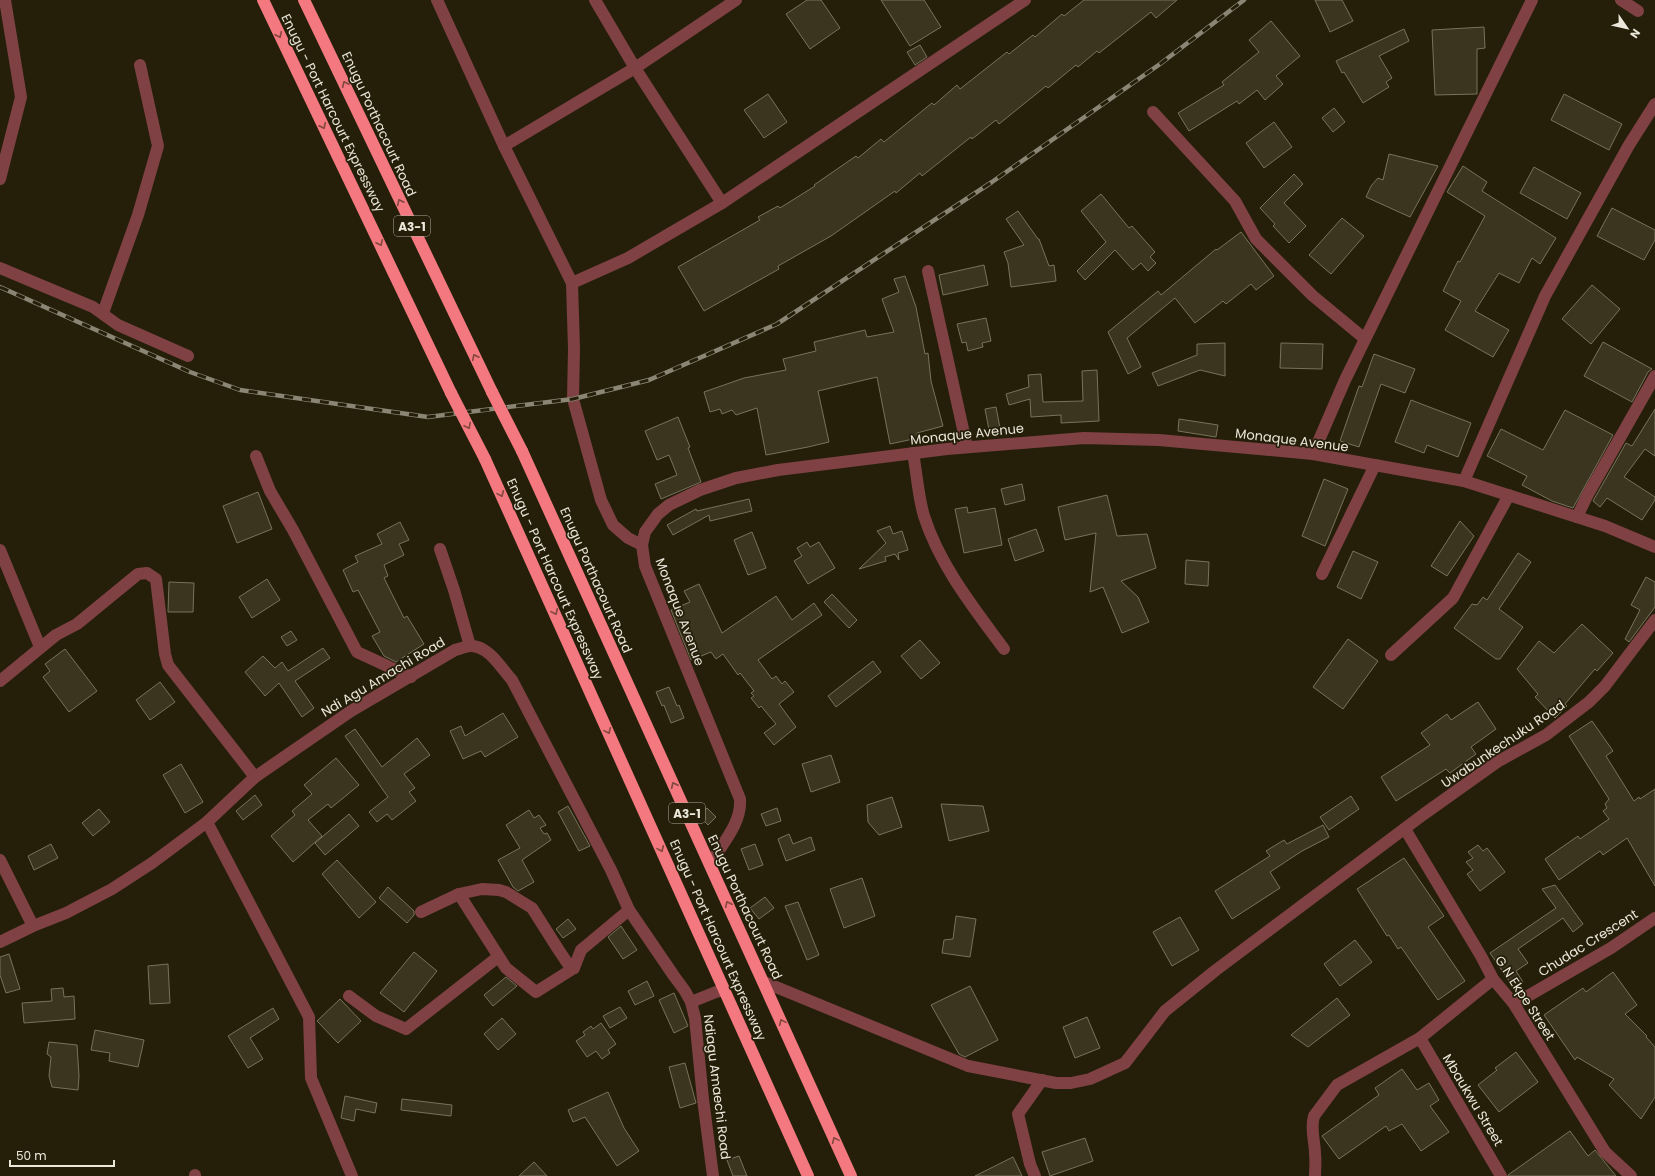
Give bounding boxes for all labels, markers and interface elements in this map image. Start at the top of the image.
north arrow [1607,8,1647,48]
street label: Enugu - Port Harcourt Expressway [277,11,390,216]
text: N [1626,26,1644,41]
one-way arrow [275,32,283,39]
street label: Enugu Porthacourt Road [337,48,421,200]
one-way arrow [342,81,350,88]
one-way arrow [318,122,326,130]
one-way arrow [397,198,405,206]
road number: A3-1 [394,216,430,236]
one-way arrow [375,239,383,247]
one-way arrow [472,353,480,361]
street label: Monaque Avenue [909,419,1025,449]
one-way arrow [463,422,471,429]
street label: Monaque Avenue [1234,424,1350,456]
street label: Enugu - Port Harcourt Expressway [502,475,608,683]
one-way arrow [496,490,504,497]
street label: Enugu Porthacourt Road [555,504,637,656]
street label: Monaque Avenue [651,555,709,669]
one-way arrow [550,609,558,616]
street label: Ndi Agu Amachi Road [317,632,449,722]
street label: Uwabunkechuku Road [1437,696,1569,792]
one-way arrow [603,726,611,734]
one-way arrow [671,782,679,790]
road number: A3-1 [669,803,705,823]
street label: Enugu Porthacourt Road [703,831,787,983]
street label: Enugu - Port Harcourt Expressway [665,836,771,1044]
one-way arrow [657,846,665,853]
one-way arrow [725,900,733,908]
street label: Chudac Crescent [1534,905,1642,981]
street label: G N Ekpe Street [1490,952,1560,1044]
street label: Ndiagu Amaechi Road [699,1013,735,1161]
one-way arrow [779,1019,787,1026]
street label: Mbaukwu Street [1438,1050,1508,1150]
one-way arrow [832,1137,840,1145]
scale bar [10,1142,114,1168]
text: 50 m [16,1147,47,1164]

